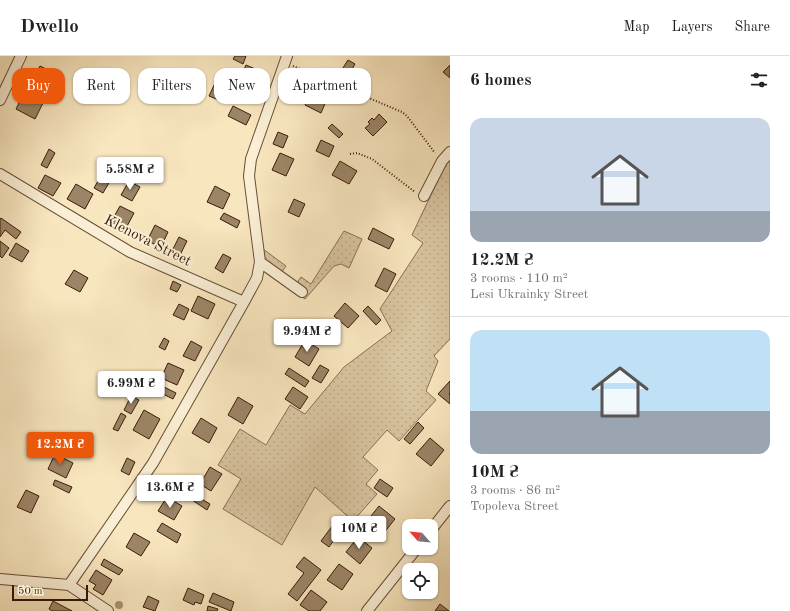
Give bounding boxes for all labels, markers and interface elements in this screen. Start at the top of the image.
text: Dwello [20,18,79,37]
text: Map [624,20,650,34]
text: Layers [672,20,713,34]
text: Share [735,20,770,34]
chip: Buy [12,68,65,104]
chip: Rent [73,68,130,104]
chip: Filters [138,68,206,104]
chip: New [214,68,270,104]
chip: Apartment [278,68,371,104]
icon: filters [748,69,770,91]
text: 6 homes [470,72,532,89]
icon: home [584,144,656,216]
pin: 5.58M ₴ [93,157,167,191]
text: 5.58M ₴ [106,163,154,176]
street label: Klenova Street [101,213,194,270]
text: 12.2M ₴ [470,252,534,269]
text: 3 rooms · 110 m² [470,272,568,285]
text: Lesi Ukrainky Street [470,288,588,301]
pin: 9.94M ₴ [270,319,344,353]
text: 9.94M ₴ [283,325,331,338]
icon: home [584,356,656,428]
pin: 6.99M ₴ [94,371,168,405]
text: 6.99M ₴ [107,377,155,390]
pin: 12.2M ₴ [23,432,97,466]
text: 12.2M ₴ [36,438,84,451]
text: 10M ₴ [470,464,519,481]
pin: 13.6M ₴ [133,475,207,509]
text: 13.6M ₴ [146,481,194,494]
text: 3 rooms · 86 m² [470,484,560,497]
text: Topoleva Street [470,500,559,513]
pin: 10M ₴ [331,516,387,550]
north arrow [402,519,438,555]
map controls [402,519,438,599]
text: 10M ₴ [340,522,378,535]
button: locate [402,563,438,599]
scale bar [12,583,88,602]
text: 50 m [18,586,43,597]

